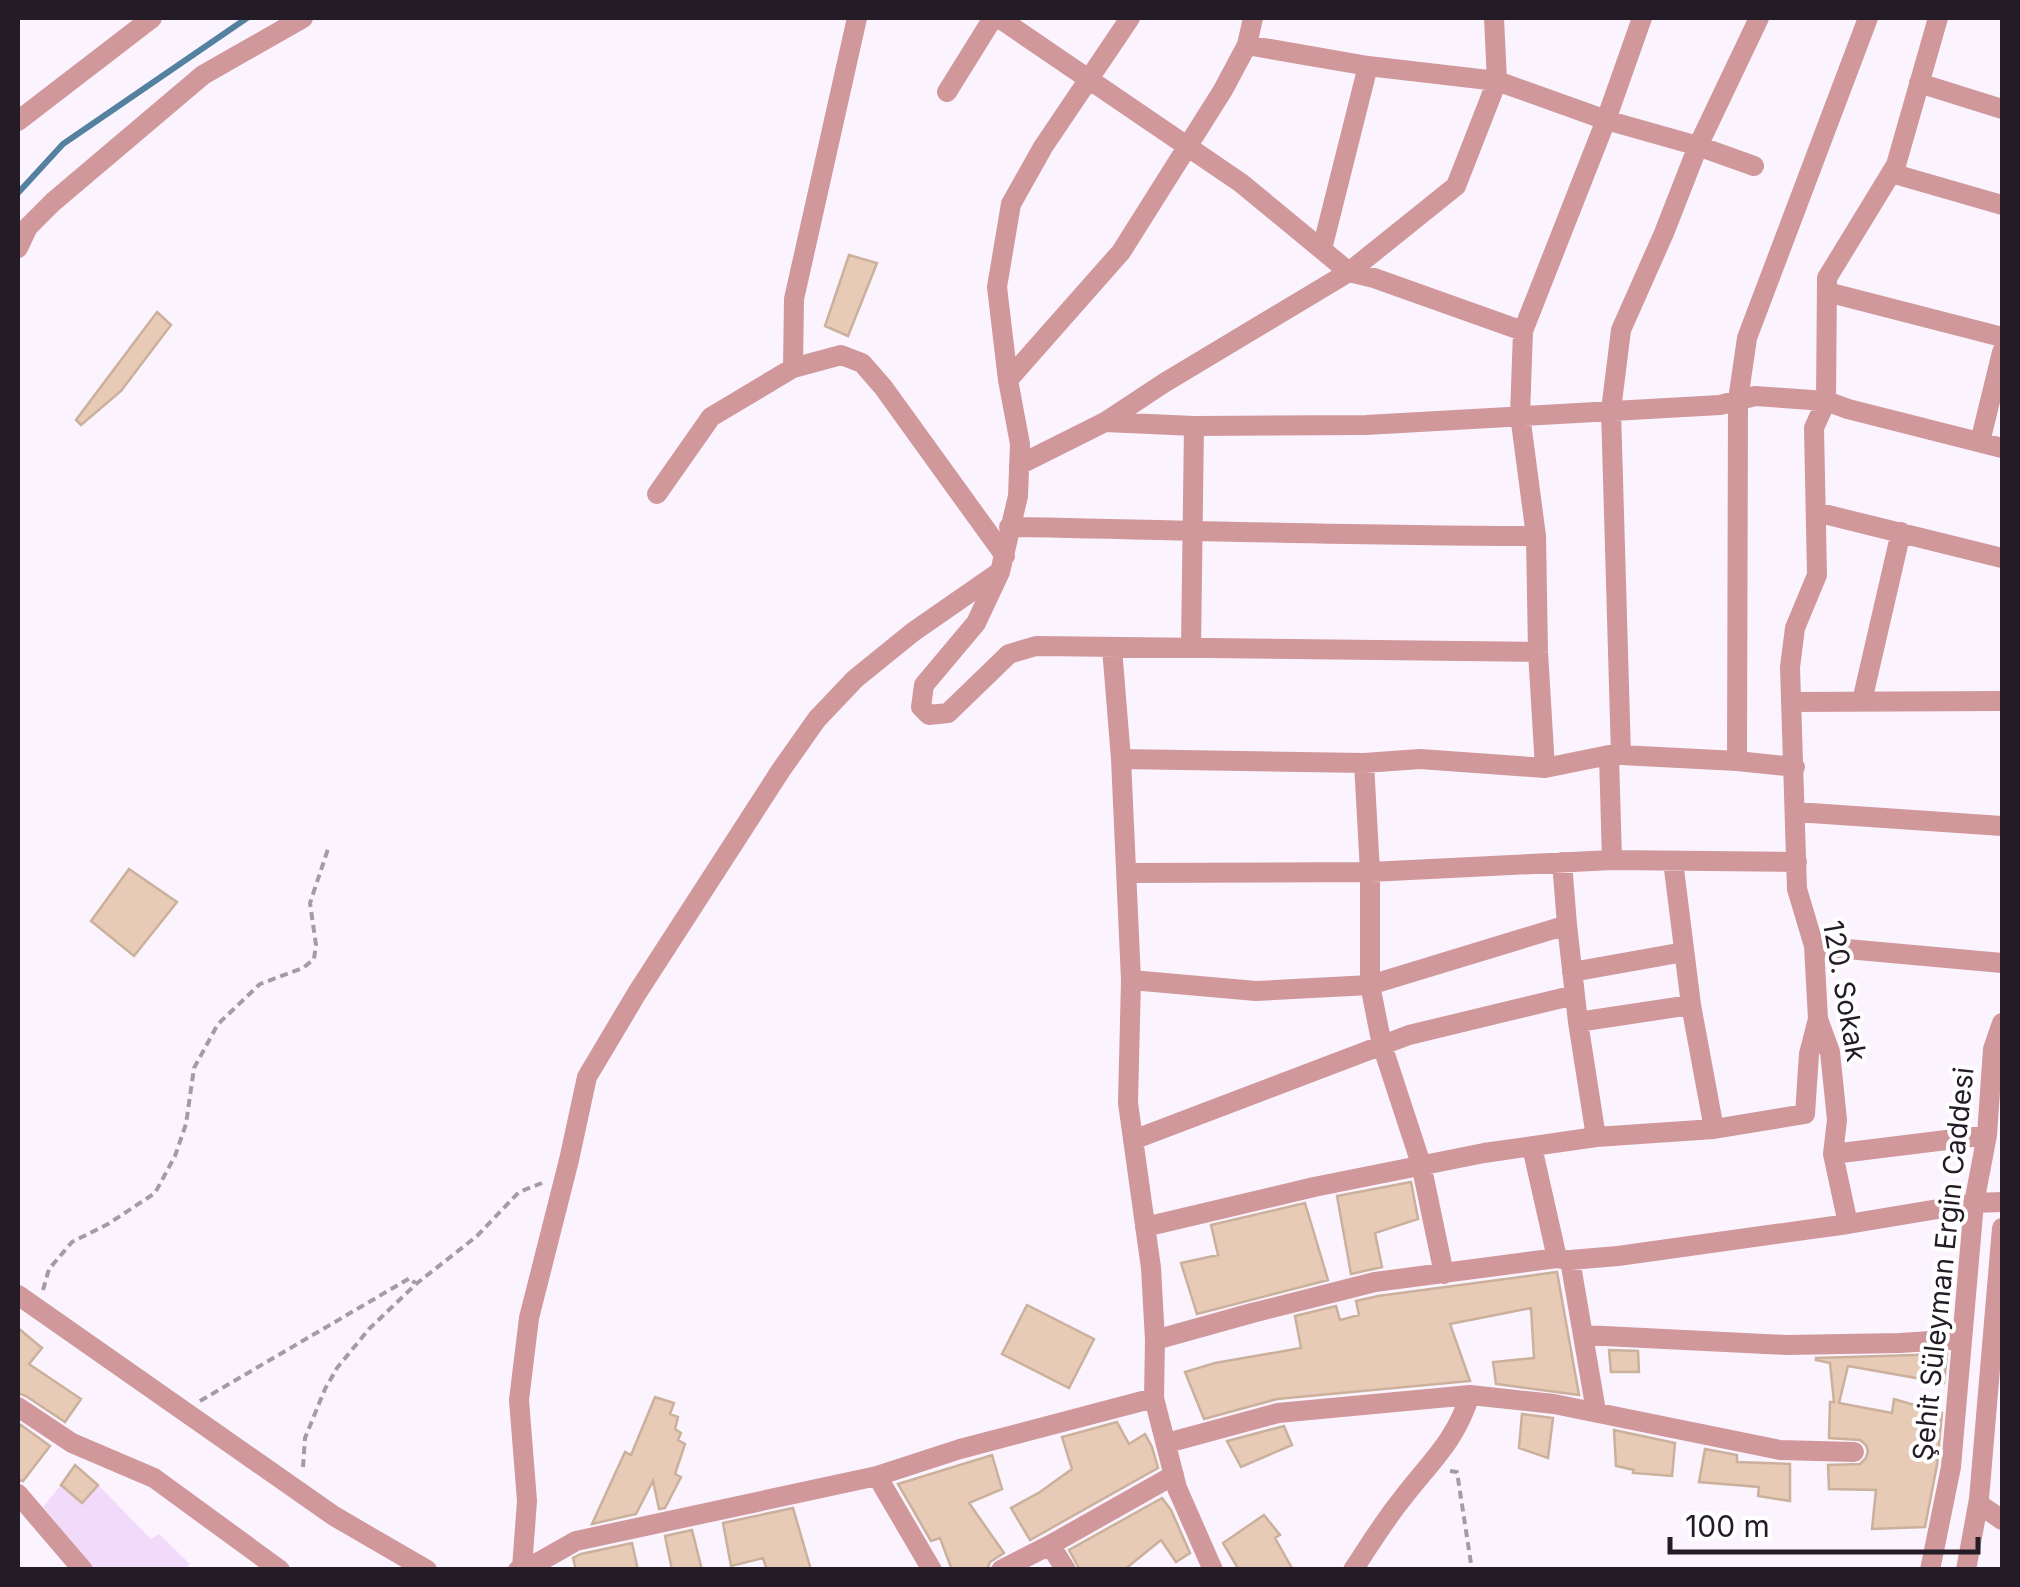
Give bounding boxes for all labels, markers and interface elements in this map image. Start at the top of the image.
street label: 120. Sokak [1816,918,1874,1064]
street label: Şehit Süleyman Ergin Caddesi [1905,1065,1981,1463]
scale bar [1670,1492,1978,1554]
text: 100 m [1685,1508,1770,1544]

